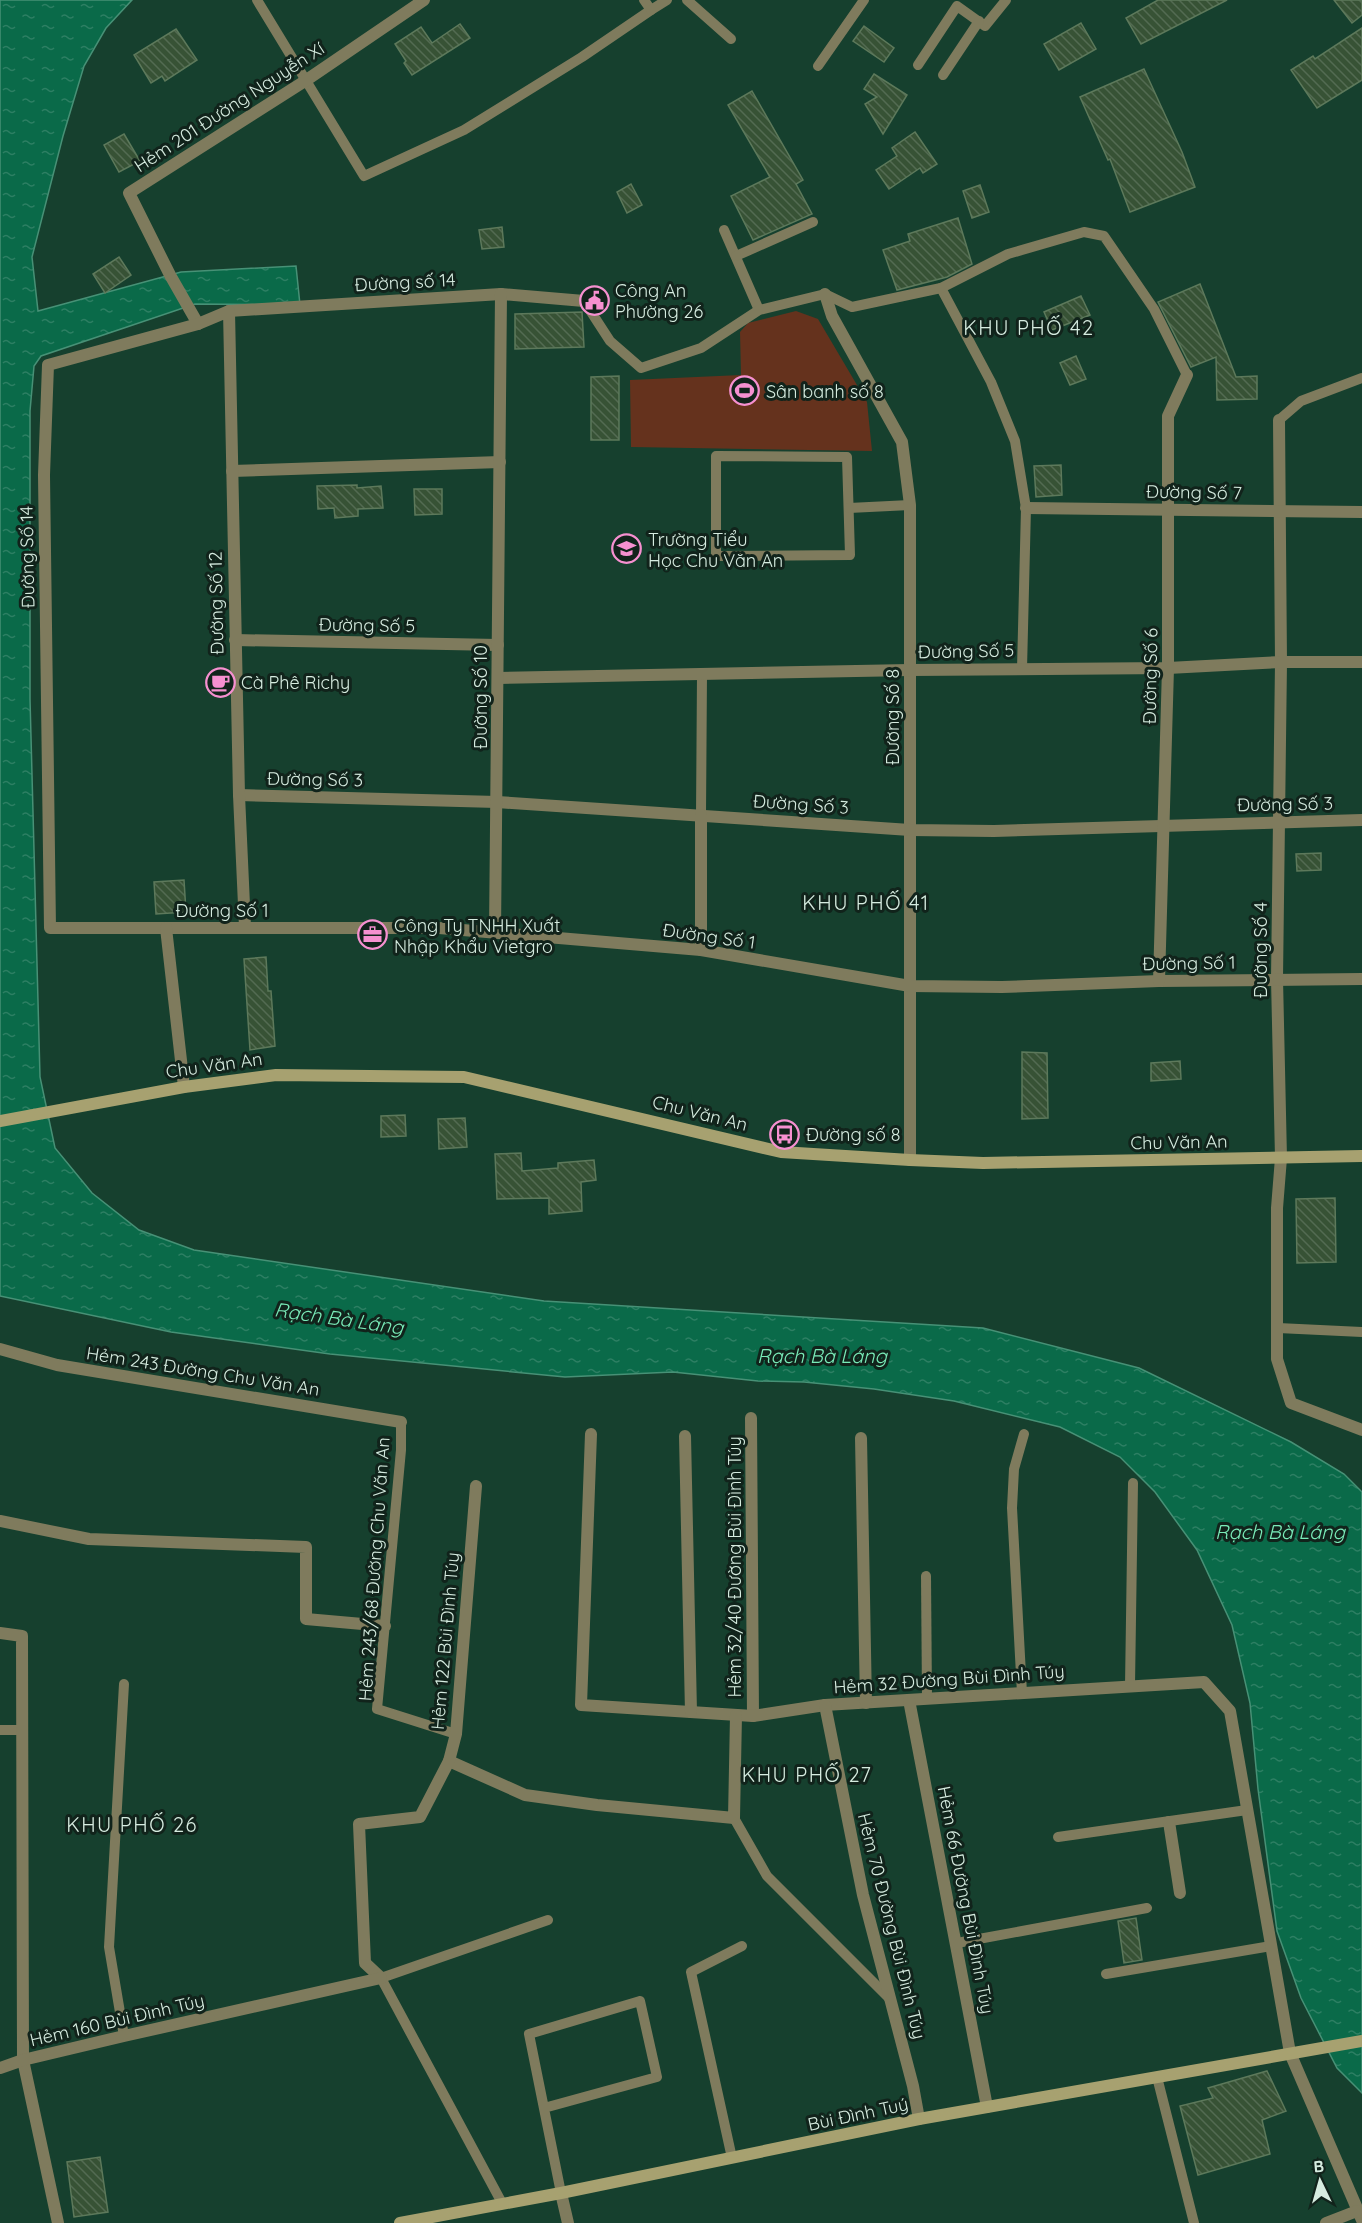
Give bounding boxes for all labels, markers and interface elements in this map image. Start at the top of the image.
street label: Hẻm 201 Đường Nguyễn Xí [130,37,329,177]
street label: Đường số 14 [354,268,456,296]
place label: Công An Phường 26 [615,279,704,323]
public building icon: Công An Phường 26 [578,284,610,316]
district label: KHU PHỐ 42 [963,315,1095,340]
sports icon: Sân banh số 8 [729,375,761,407]
place label: Sân banh số 8 [766,380,884,403]
street label: Đường Số 7 [1146,480,1242,504]
street label: Đường Số 14 [15,506,39,608]
place label: Trường Tiểu Học Chu Văn An [648,528,783,572]
school or university icon: Trường Tiểu Học Chu Văn An [611,533,643,565]
street label: Đường Số 12 [204,551,228,655]
street label: Đường Số 5 [319,613,415,637]
street label: Đường Số 6 [1138,627,1162,724]
street label: Đường Số 5 [918,639,1014,663]
street label: Đường Số 10 [469,645,492,749]
cafe icon: Cà Phê Richy [204,666,236,698]
street label: Đường Số 8 [881,669,904,765]
place label: Cà Phê Richy [241,671,350,694]
street label: Đường Số 3 [267,767,363,791]
street label: Đường Số 3 [752,789,850,819]
street label: Đường Số 3 [1237,792,1333,816]
district label: KHU PHỐ 41 [802,890,930,915]
street label: Đường Số 1 [175,899,269,922]
street label: Đường Số 4 [1249,902,1272,998]
place label: Công Ty TNHH Xuất Nhập Khẩu Vietgro [394,914,560,958]
street label: Đường Số 1 [661,918,757,954]
office icon: Công Ty TNHH Xuất Nhập Khẩu Vietgro [357,919,389,951]
street label: Đường Số 1 [1142,951,1236,975]
street label: Chu Văn An [164,1047,264,1083]
street label: Chu Văn An [650,1090,750,1136]
bus stop icon: Đường số 8 [769,1118,801,1150]
place label: Đường số 8 [806,1123,901,1146]
street label: Chu Văn An [1130,1130,1228,1154]
water label: Rạch Bà Láng [273,1297,407,1340]
street label: Hẻm 243 Đường Chu Văn An [85,1341,321,1401]
water label: Rạch Bà Láng [757,1343,889,1368]
street label: Hẻm 243/68 Đường Chu Văn An [353,1436,395,1702]
street label: Hẻm 32/40 Đường Bùi Đình Túy [723,1436,746,1698]
water label: Rạch Bà Láng [1215,1519,1347,1544]
street label: Hẻm 122 Bùi Đình Túy [426,1551,464,1731]
street label: Hẻm 32 Đường Bùi Đình Túy [833,1659,1065,1699]
district label: KHU PHỐ 27 [742,1762,872,1787]
street label: Hẻm 66 Đường Bùi Đình Túy [933,1784,999,2016]
street label: Hẻm 70 Đường Bùi Đình Túy [853,1811,931,2041]
district label: KHU PHỐ 26 [66,1812,198,1837]
street label: Hẻm 160 Bùi Đình Túy [27,1989,207,2051]
street label: Bùi Đình Tuý [806,2092,910,2136]
north arrow [1290,2151,1350,2211]
text: B [1313,2156,1325,2176]

